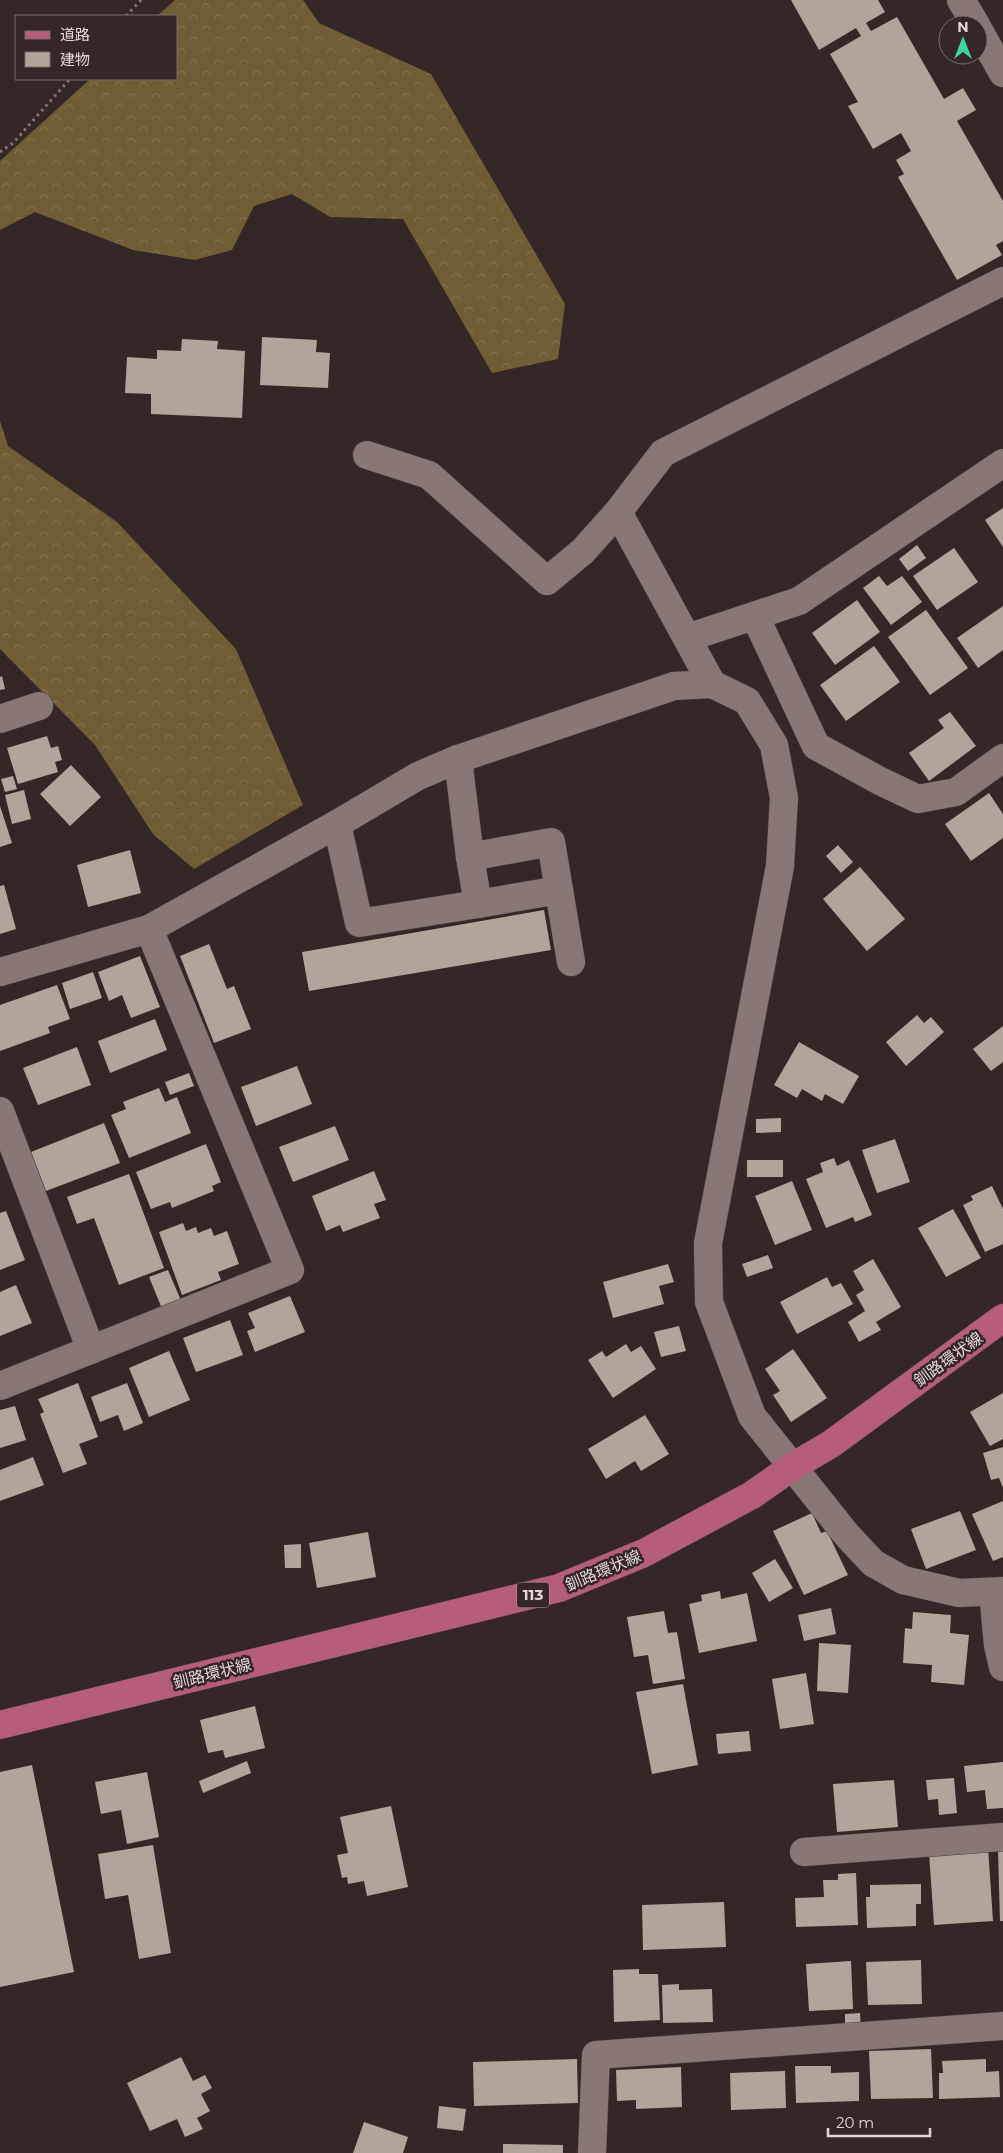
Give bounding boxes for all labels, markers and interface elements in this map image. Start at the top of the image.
legend [15,15,178,80]
north arrow [938,15,988,65]
text: N [957,18,969,36]
text: 道路 [60,25,90,44]
text: 建物 [60,50,90,69]
street label: 釧路環状線 [910,1328,986,1391]
street label: 釧路環状線 [563,1546,644,1595]
road number: 113 [517,1582,549,1608]
street label: 釧路環状線 [171,1655,253,1692]
scale bar [828,2106,930,2138]
text: 20 m [836,2113,874,2132]

